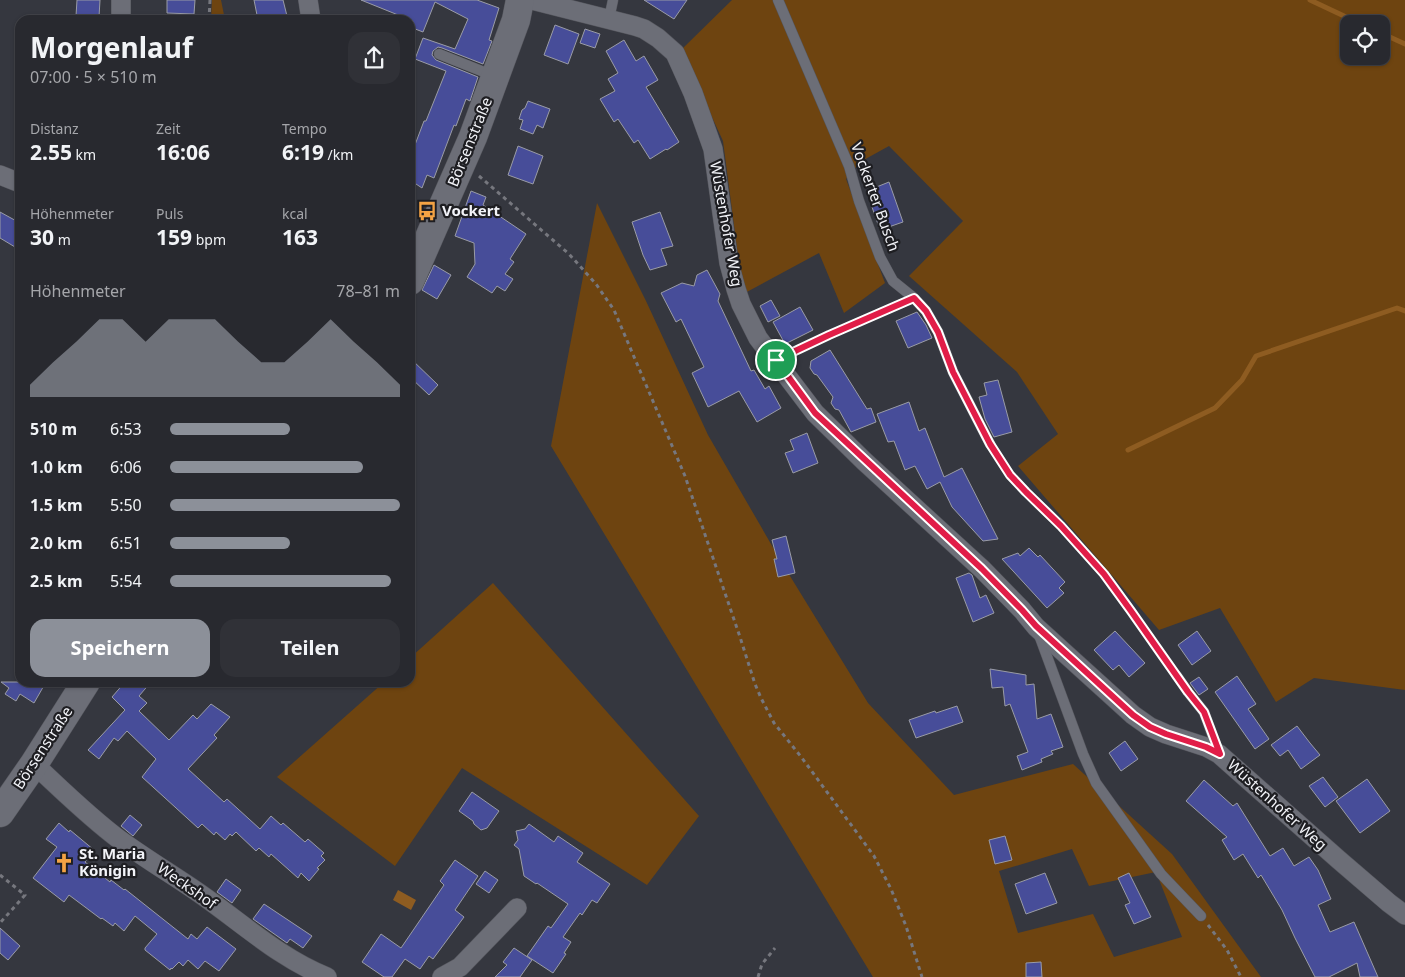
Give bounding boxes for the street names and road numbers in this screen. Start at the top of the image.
street label: Börsenstraße [442,94,496,189]
street label: Vockerter Busch [847,140,905,254]
street label: Wüstenhofer Weg [706,160,748,288]
street label: Börsenstraße [8,702,76,793]
street label: Wüstenhofer Weg [1224,754,1331,854]
street label: Weckshof [154,857,222,913]

